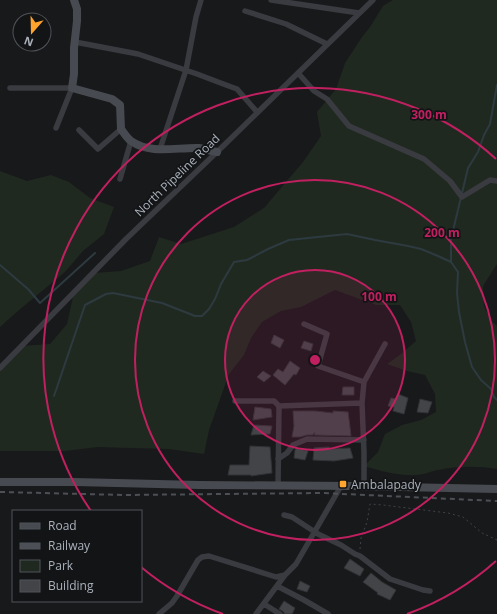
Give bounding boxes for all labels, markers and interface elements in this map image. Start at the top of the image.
north arrow [12,12,52,52]
text: N [22,33,35,50]
text: 300 m [411,106,447,123]
street label: North Pipeline Road [131,130,223,220]
text: 200 m [424,224,460,241]
text: 100 m [361,288,397,305]
centre of rings [308,353,322,367]
place label: Ambalapady [351,476,422,493]
marker: Ambalapady [338,479,348,489]
legend [12,510,142,602]
text: Road [48,517,77,534]
text: Railway [48,537,91,554]
text: Park [48,557,74,574]
text: Building [48,577,94,594]

